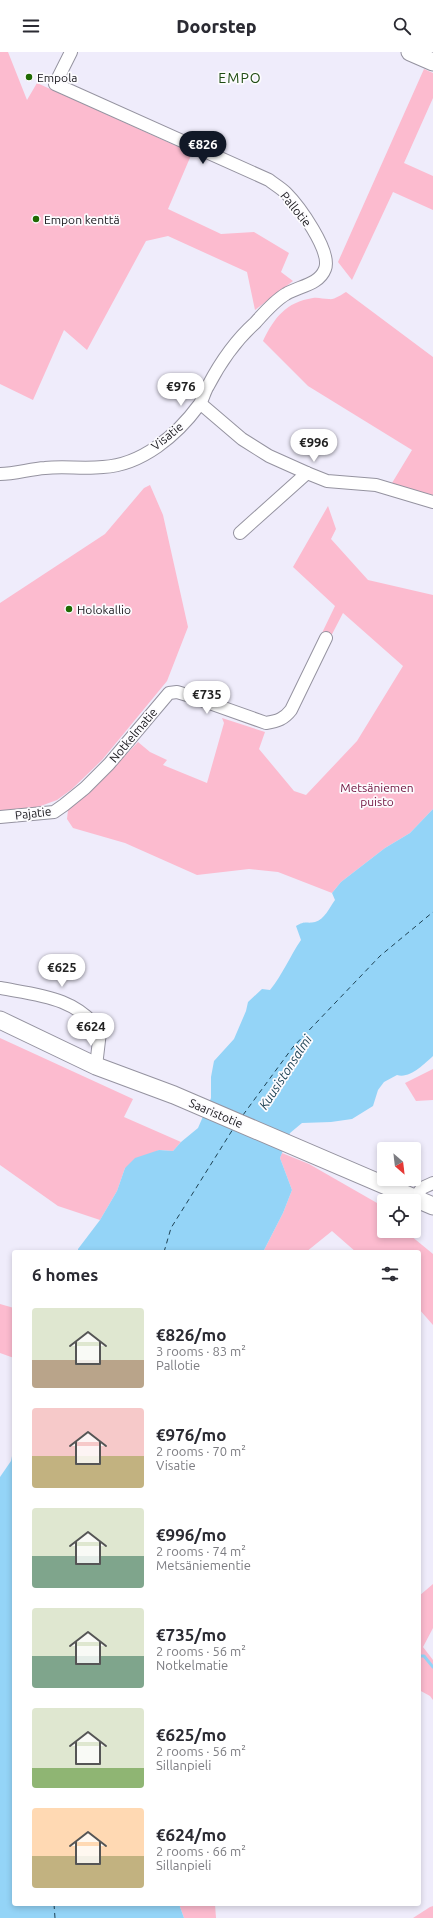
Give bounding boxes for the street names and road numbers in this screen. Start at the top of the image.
street label: Pallotie [278,189,314,229]
street label: Visatie [149,419,185,453]
street label: Notkelmatie [107,705,159,765]
street label: Pajatie [14,804,52,822]
street label: Saaristotie [187,1096,245,1130]

